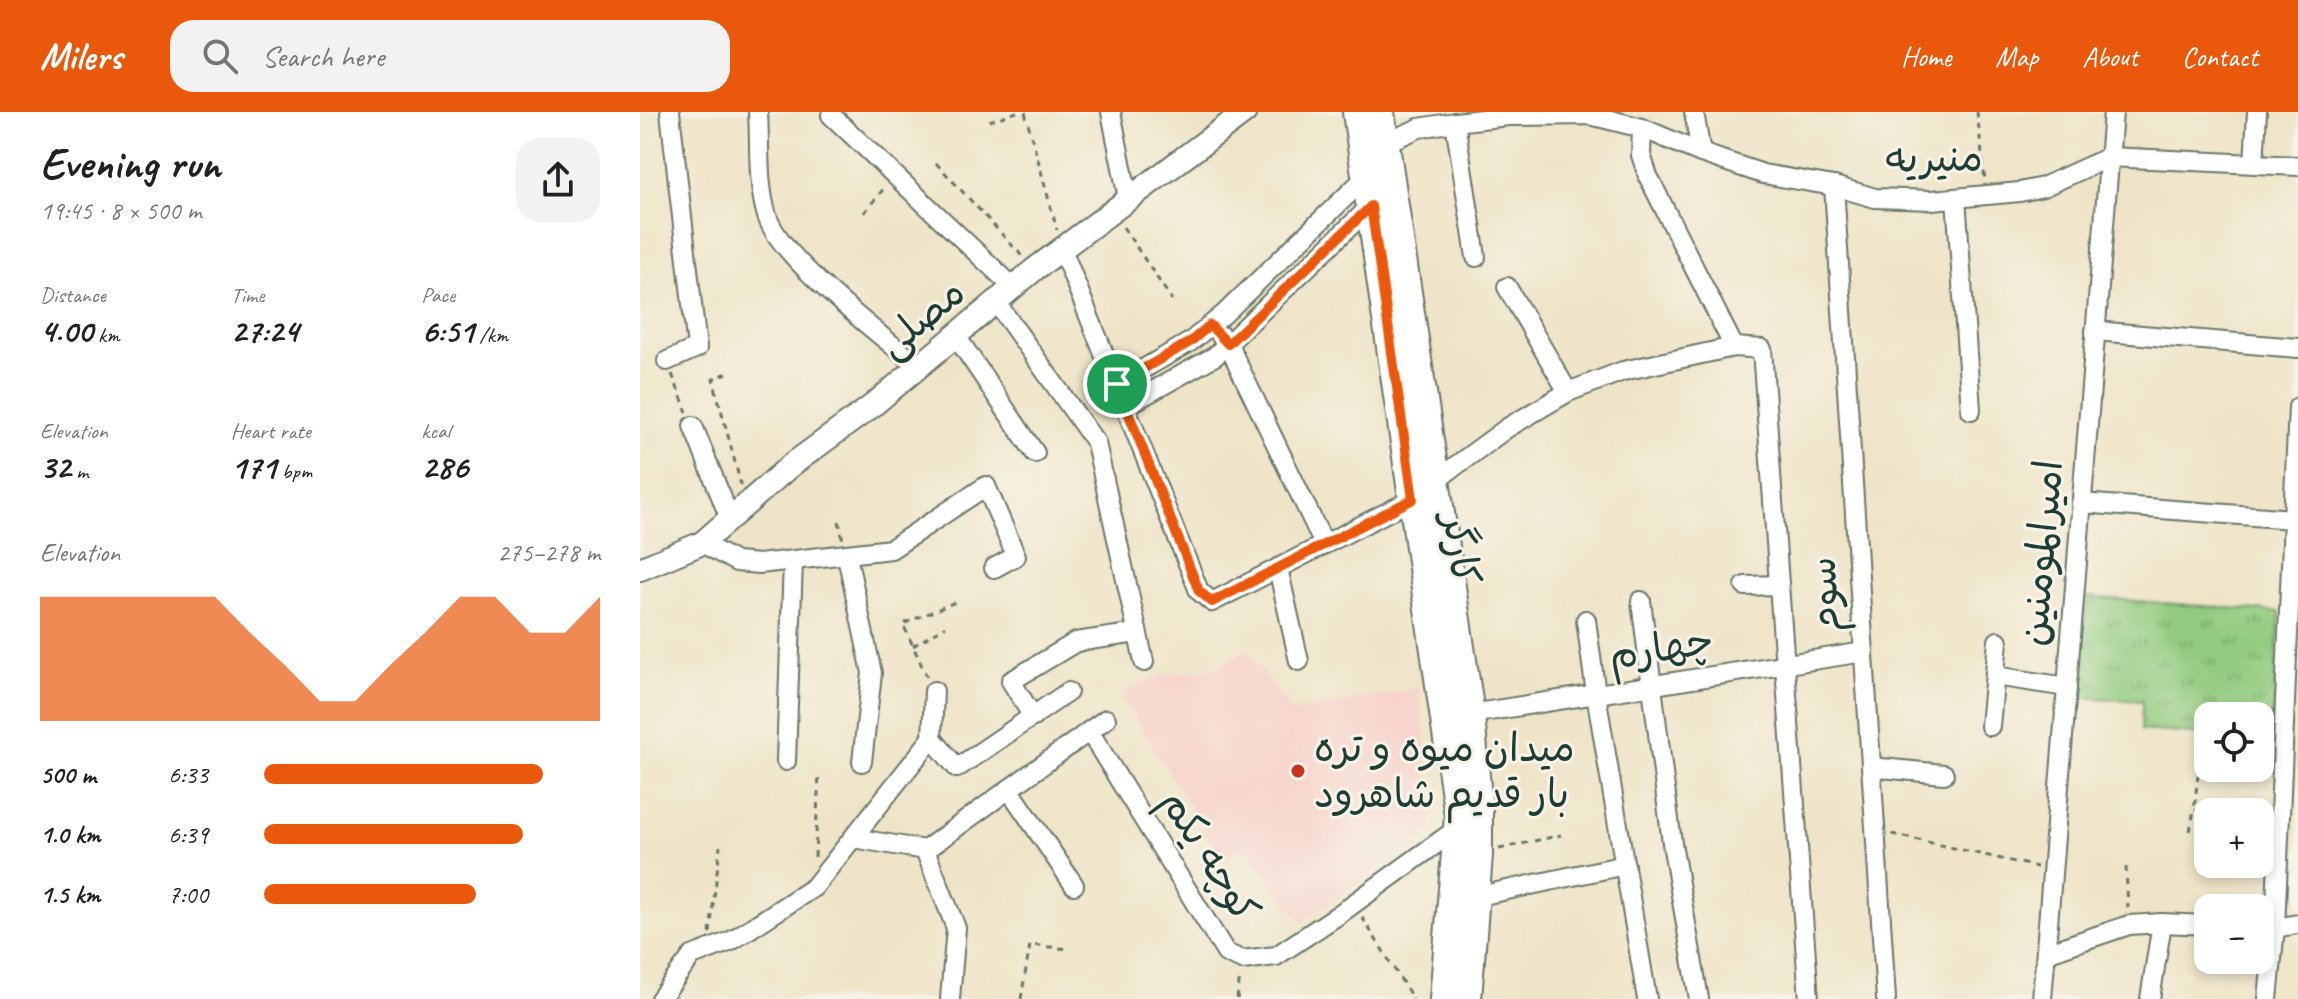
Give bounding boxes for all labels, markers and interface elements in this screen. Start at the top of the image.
search box [170,20,730,92]
text: Milers [40,33,122,80]
icon: search [198,34,242,78]
text: Search here [262,37,384,75]
text: Home [1901,39,1951,74]
text: Map [1995,39,2038,74]
text: About [2082,39,2138,74]
text: Contact [2182,39,2258,74]
street label: منیریه [1885,132,1983,184]
text: Evening run [40,136,220,191]
button: share [516,138,600,222]
text: 19:45 · 8 × 500 m [40,194,201,227]
street label: مصلی [867,267,975,369]
text: Distance [40,281,106,309]
text: Time [231,281,264,309]
text: Pace [421,281,455,309]
text: 4.00 [40,309,93,352]
text: 27:24 [231,309,298,352]
text: 6:51 [421,309,474,352]
text: km [93,321,119,349]
text: /km [474,321,508,349]
pin [1083,350,1151,418]
icon: arrive [1095,362,1139,406]
text: Elevation [40,417,108,445]
text: Heart rate [231,417,311,445]
text: kcal [421,417,450,445]
text: 32 [40,445,71,488]
text: 171 [231,445,276,488]
text: 286 [421,445,468,488]
text: m [71,457,88,485]
text: bpm [276,457,312,485]
street label: امیرالمومنین [2008,458,2074,648]
street label: کارگر [1431,507,1491,588]
text: Elevation [40,536,120,569]
text: 275–278 m [497,536,600,569]
street label: سوم [1796,555,1857,635]
street label: چهارم [1605,615,1718,686]
map controls [2194,702,2274,974]
button: locate [2194,702,2274,782]
place label: میدان میوه و تره بار قدیم شاهرود [1314,723,1575,824]
text: 500 m [40,758,96,791]
text: 6:33 [168,758,208,791]
marker: میدان میوه و تره بار قدیم شاهرود [1289,762,1307,780]
street label: کوچه یکم [1145,780,1270,935]
button: + [2194,798,2274,878]
text: 1.0 km [40,818,100,851]
text: 6:39 [168,818,208,851]
text: 1.5 km [40,878,100,911]
text: 7:00 [168,878,208,911]
button: − [2194,894,2274,974]

